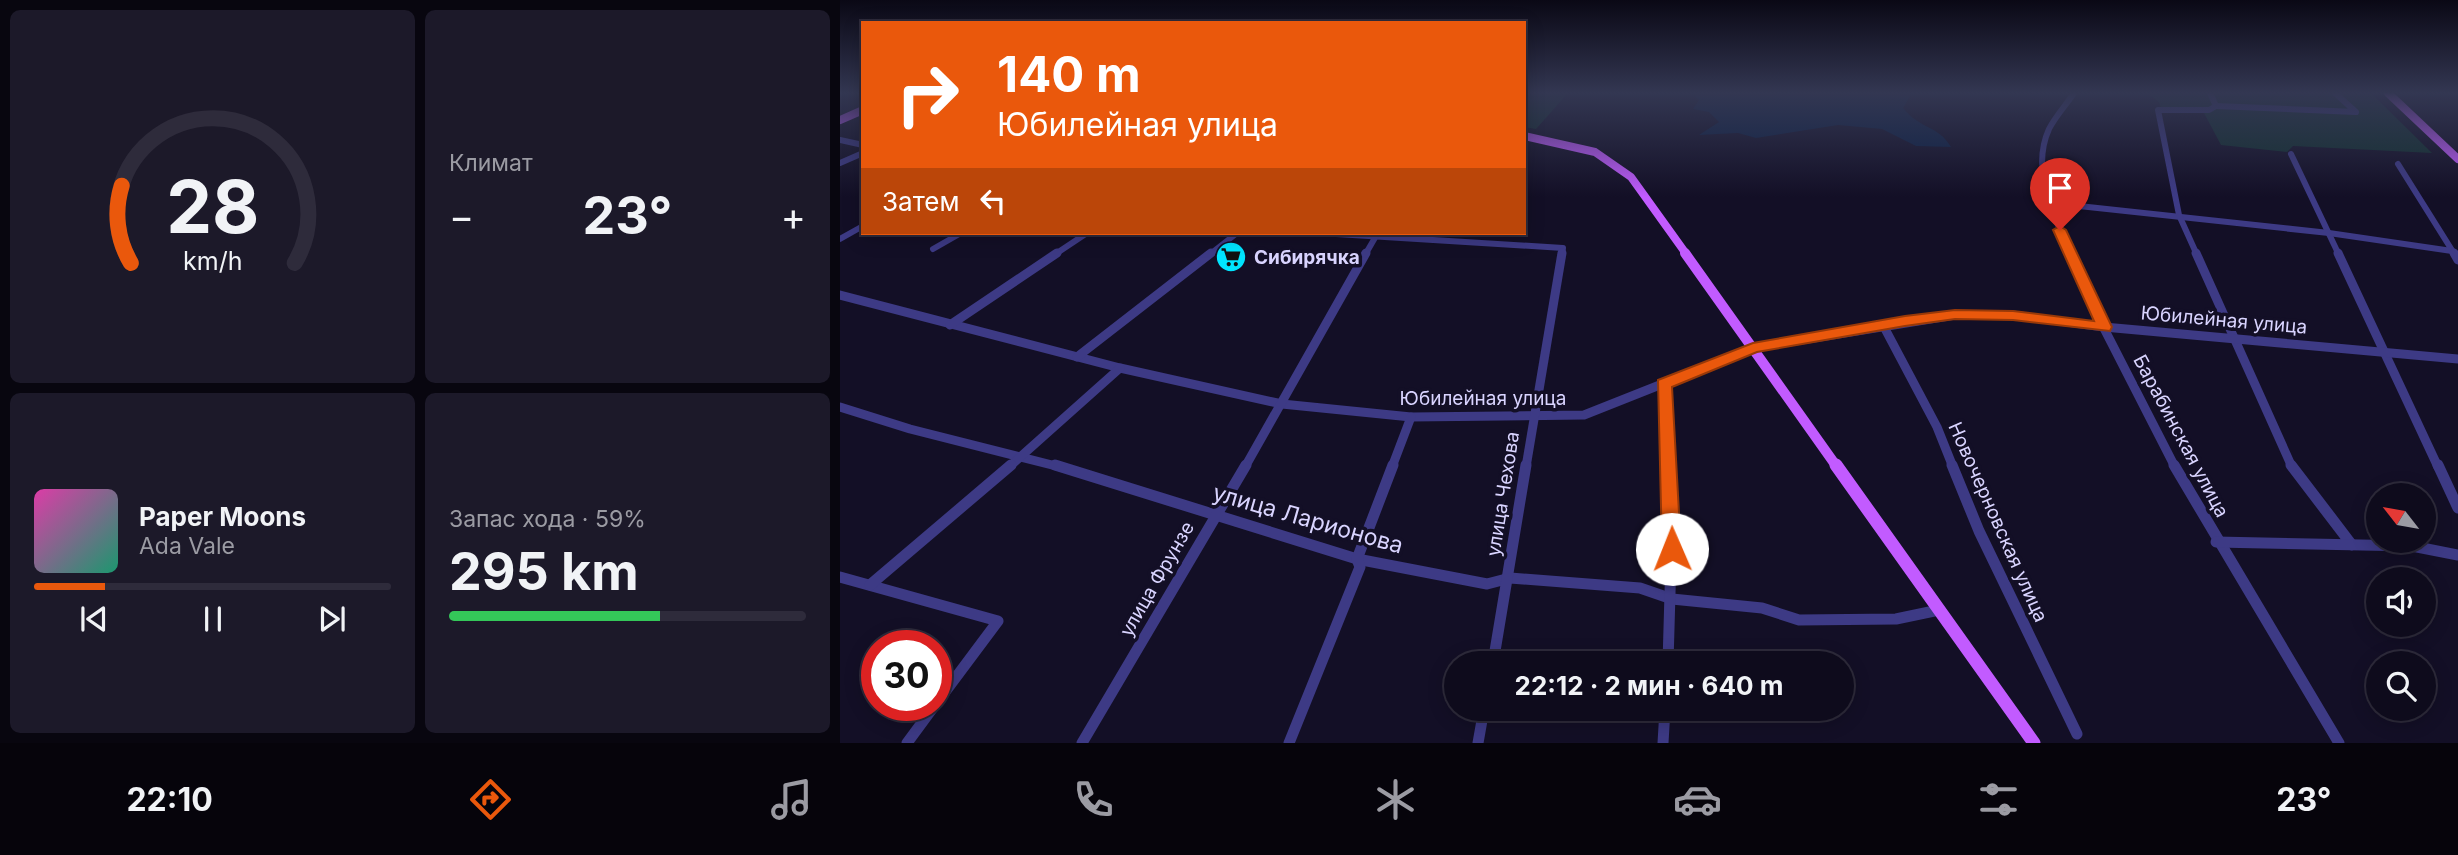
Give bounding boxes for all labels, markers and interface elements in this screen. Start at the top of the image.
text: 140 m [997,45,1141,104]
icon: right [882,49,973,140]
text: Юбилейная улица [997,105,1278,144]
text: Климат [449,149,533,177]
pin [2030,158,2090,230]
text: 28 [166,162,259,251]
icon: arrive [2041,169,2079,207]
icon: left [974,182,1012,220]
text: 23° [583,184,672,247]
text: Затем [882,186,960,217]
text: − [449,193,474,239]
text: + [781,193,806,239]
supermarket icon: Сибирячка [1214,240,1248,274]
text: km/h [183,245,242,275]
place label: Сибирячка [1254,246,1360,269]
street label: Юбилейная улица [2140,301,2308,339]
street label: Барабинская улица [2128,351,2234,521]
street label: Юбилейная улица [1400,387,1566,410]
street label: Новочерновская улица [1943,418,2053,626]
street label: улица Чехова [1482,430,1524,558]
street label: улица Ларионова [1210,478,1406,560]
north arrow [2366,483,2436,553]
map controls [2366,483,2436,721]
text: Paper Moons [139,501,306,532]
text: Запас хода · 59% [449,505,646,533]
position arrow [1635,512,1709,586]
street label: улица Фрунзе [1115,518,1199,640]
text: Ada Vale [139,532,235,560]
text: 295 km [449,540,639,603]
button: sound [2366,567,2436,637]
icon: previous [75,600,113,638]
icon: pause [194,600,232,638]
icon: next [313,600,351,638]
speed limit sign: 30 [861,630,952,721]
button: search [2366,651,2436,721]
text: 22:12 · 2 мин · 640 m [1515,670,1783,701]
icon: directions [466,775,515,824]
icon: music [767,775,816,824]
icon: phone [1069,775,1118,824]
icon: climate [1371,775,1420,824]
icon: car [1673,775,1722,824]
icon: filters [1974,775,2023,824]
text: 22:10 [126,780,213,819]
text: 23° [2276,780,2332,819]

